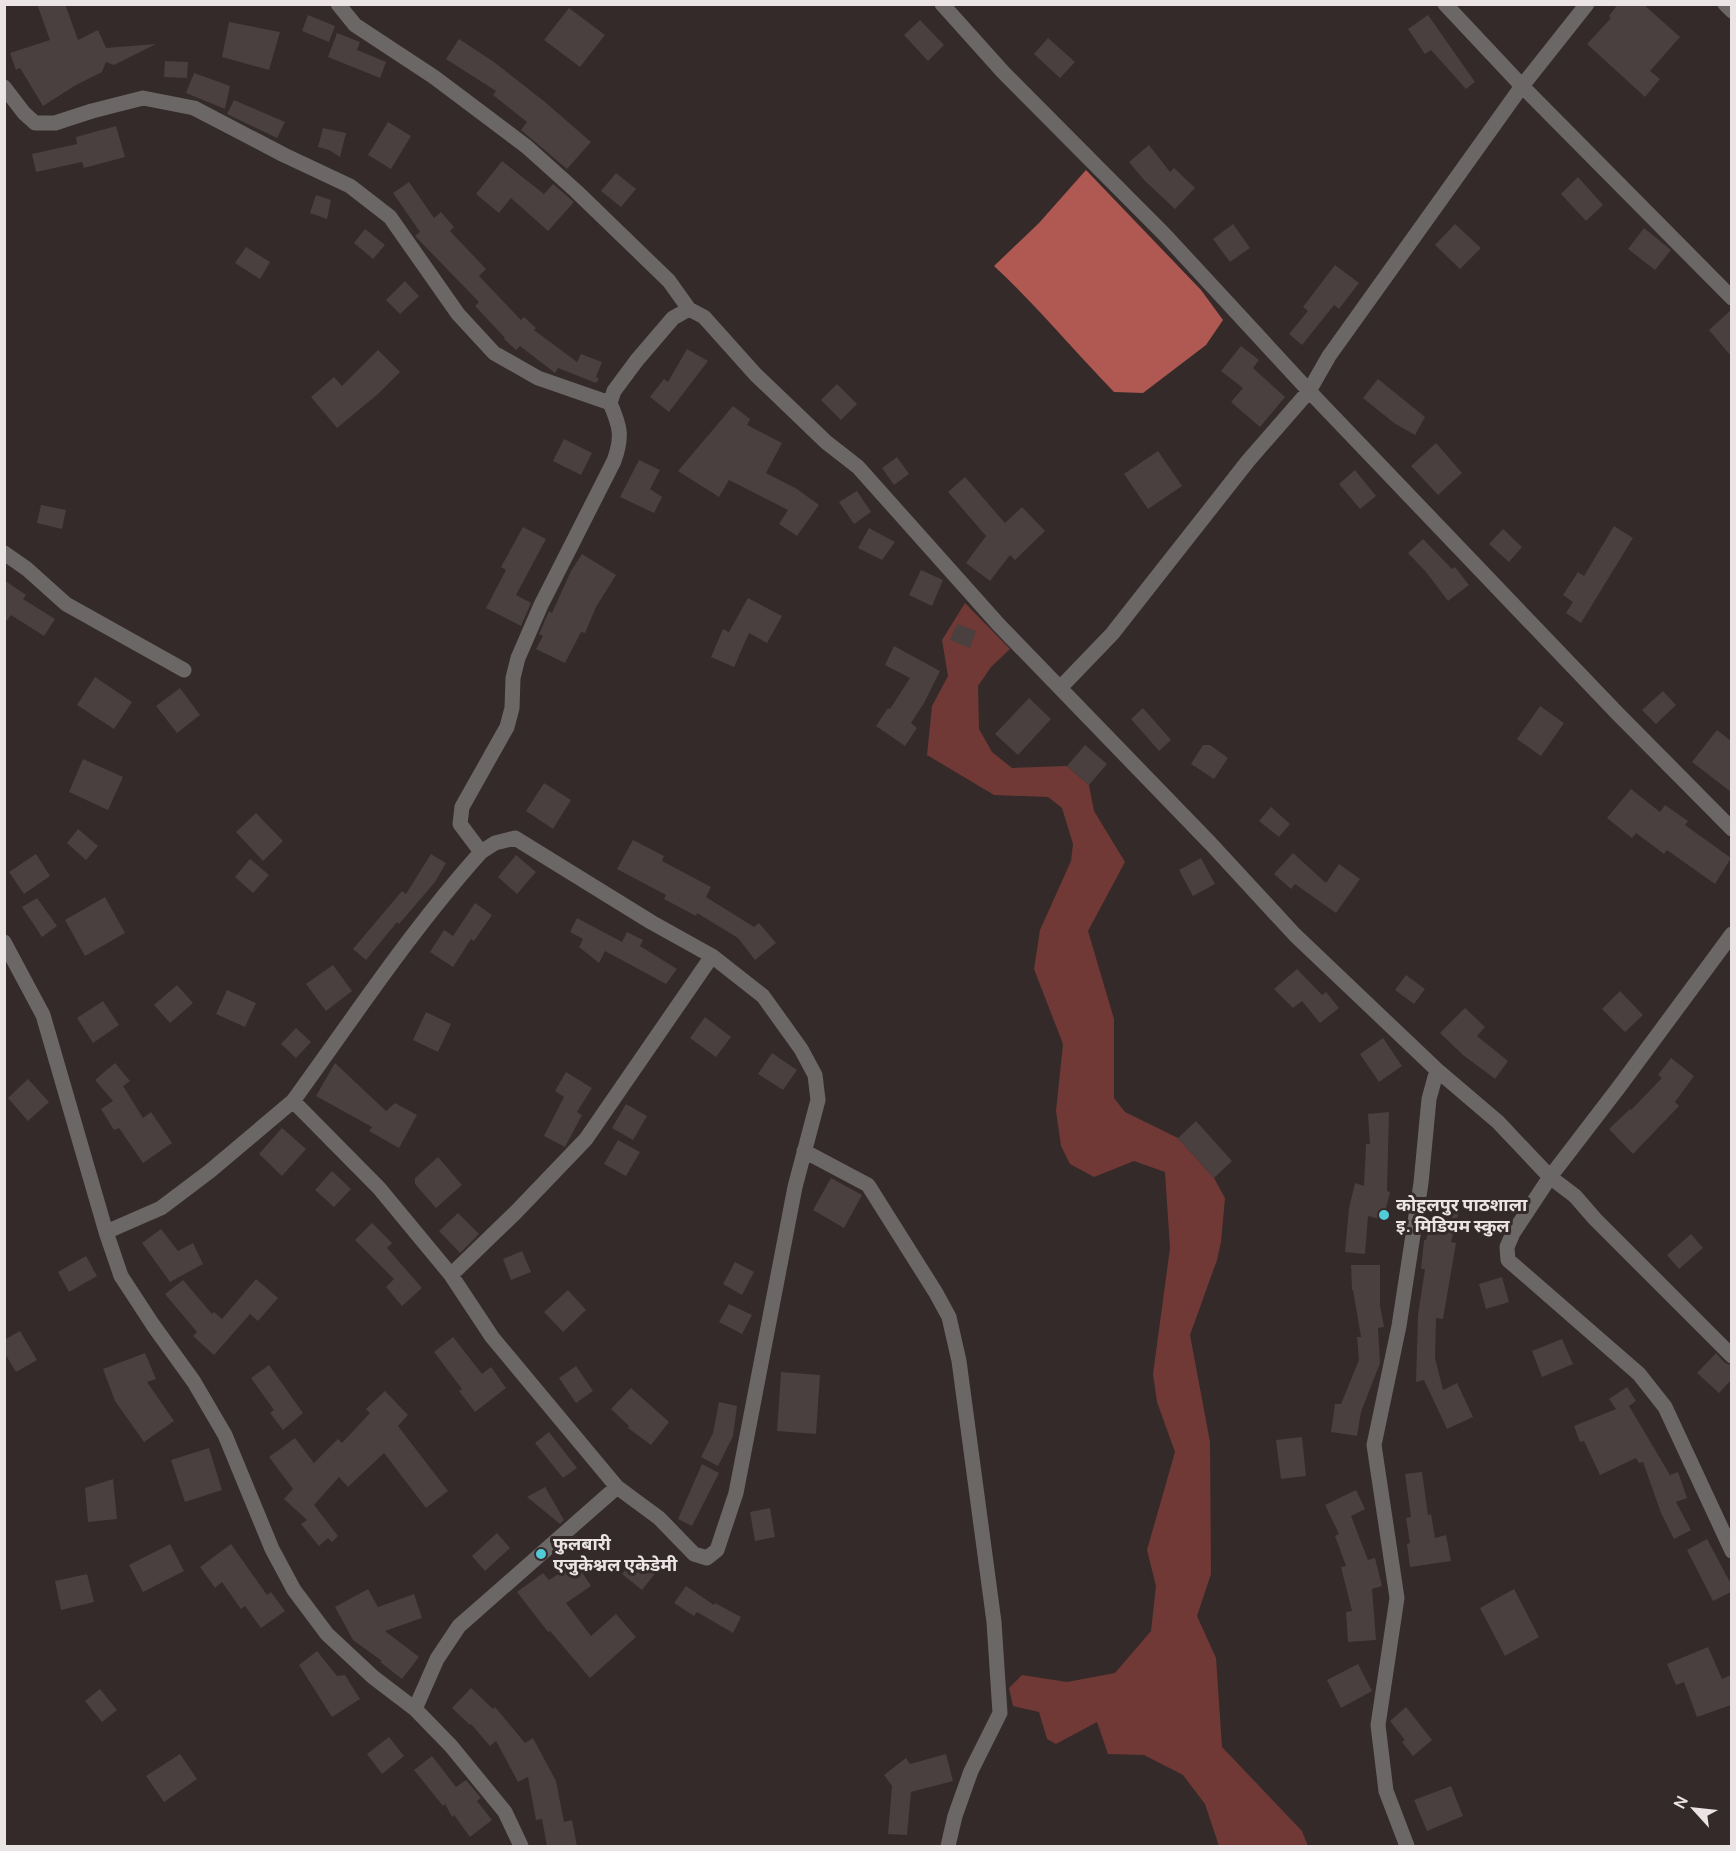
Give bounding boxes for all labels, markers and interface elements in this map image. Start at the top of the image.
place label: कोहलपुर पाठशाला इ. मिडियम स्कुल [1396,1192,1528,1237]
marker: कोहलपुर पाठशाला इ. मिडियम स्कुल [1377,1208,1391,1222]
place label: फुलबारी एजुकेश्नल एकेडेमी [553,1531,678,1576]
marker: फुलबारी एजुकेश्नल एकेडेमी [534,1547,548,1561]
north arrow [1664,1779,1724,1839]
text: N [1668,1792,1693,1812]

